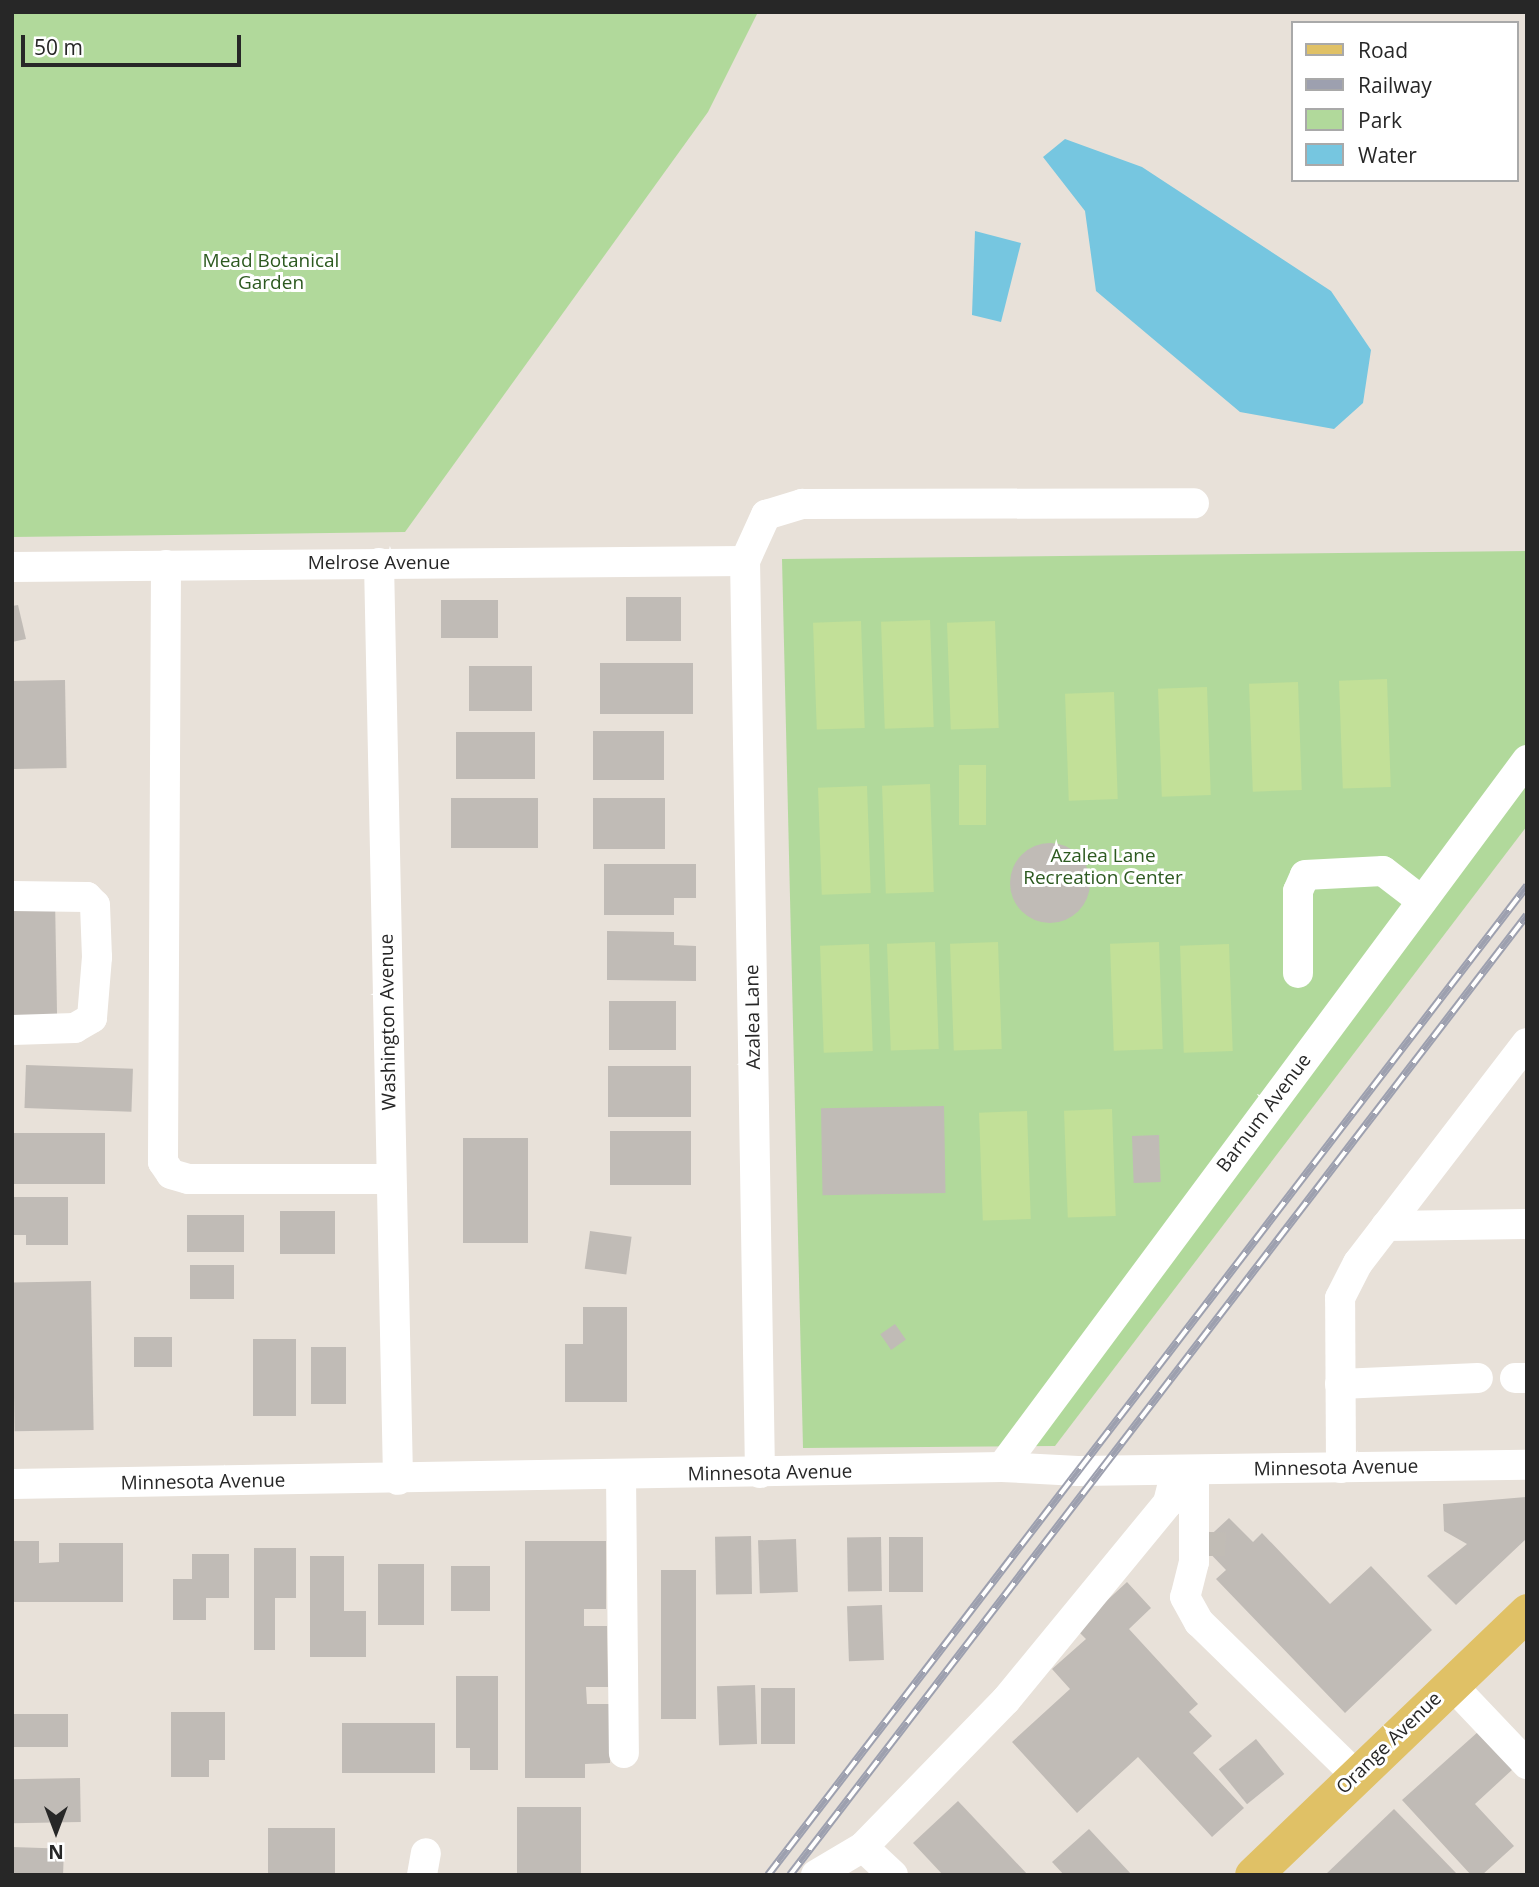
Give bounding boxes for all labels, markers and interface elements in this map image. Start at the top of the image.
scale bar [24,21,245,65]
legend [1290,21,1518,182]
text: 50 m [34,33,83,61]
text: Road [1358,36,1408,64]
text: Railway [1358,71,1432,99]
text: Park [1358,106,1402,134]
text: Water [1358,141,1417,169]
park label: Mead Botanical Garden [203,250,339,294]
street label: Melrose Avenue [308,552,450,574]
park label: Azalea Lane Recreation Center [1023,845,1183,889]
street label: Washington Avenue [375,934,401,1110]
street label: Azalea Lane [741,964,765,1070]
street label: Barnum Avenue [1212,1049,1316,1177]
street label: Minnesota Avenue [1253,1455,1419,1481]
street label: Minnesota Avenue [687,1460,853,1486]
street label: Minnesota Avenue [120,1469,286,1495]
street label: Orange Avenue [1332,1687,1446,1799]
north arrow [21,1796,91,1866]
text: N [48,1839,64,1865]

